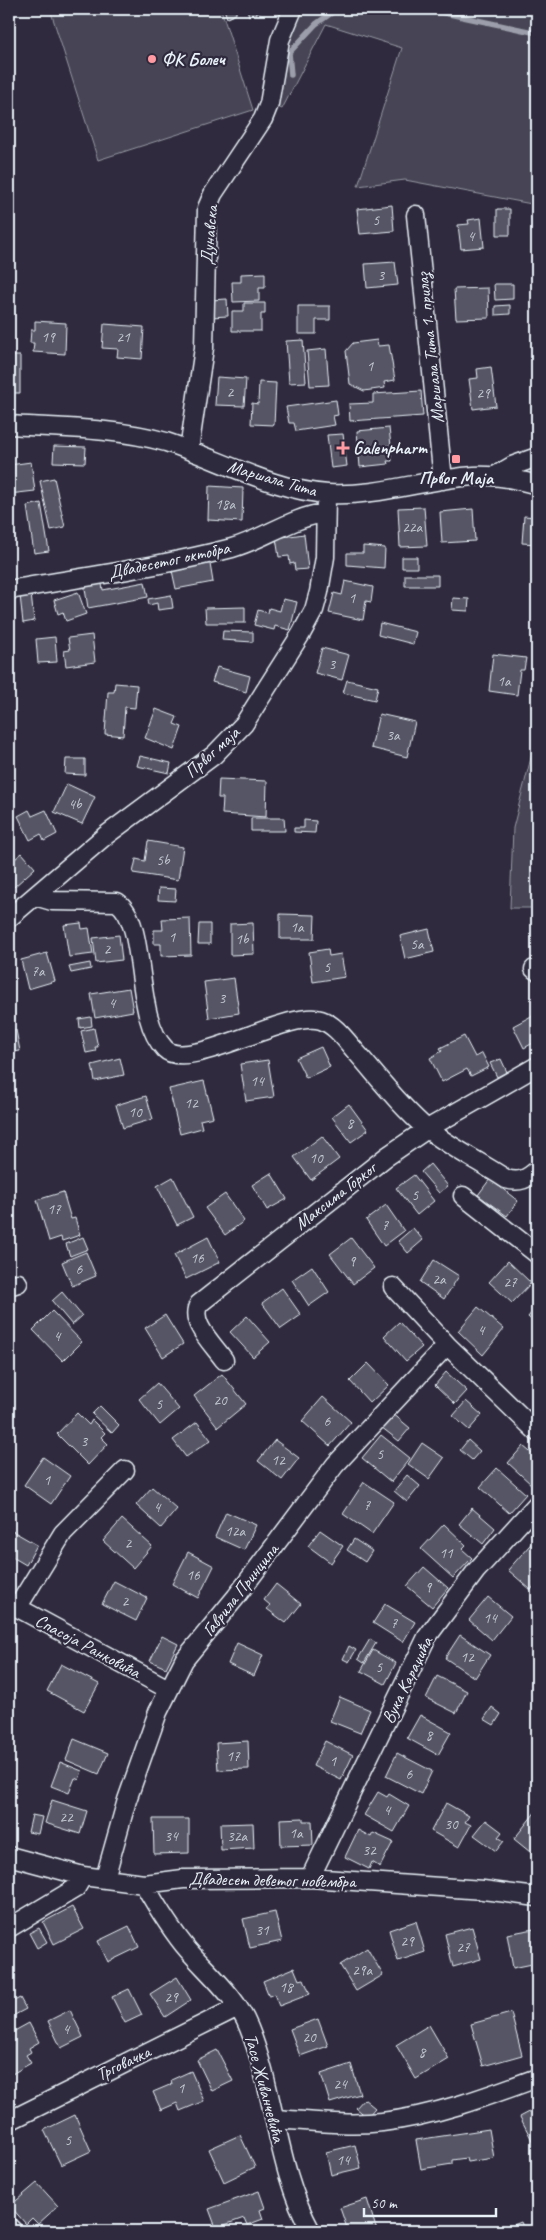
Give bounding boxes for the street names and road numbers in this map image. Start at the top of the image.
street label: Дунавска [195,203,223,266]
street label: Маршала Тита 1. прилаз [411,270,450,424]
street label: Маршала Тита [225,455,321,502]
street label: Двадесетог октобра [106,536,233,584]
street label: Првог маја [180,721,245,782]
street label: Максима Горког [290,1156,382,1235]
street label: Гаврила Принципа [197,1538,284,1641]
street label: Спасоја Ранковића [32,1609,145,1683]
street label: Вука Караџића [377,1632,438,1727]
street label: Двадесет деветог новембра [188,1868,357,1892]
street label: Тасе Живанчевића [240,2031,290,2146]
street label: Трговачка [92,2040,155,2086]

